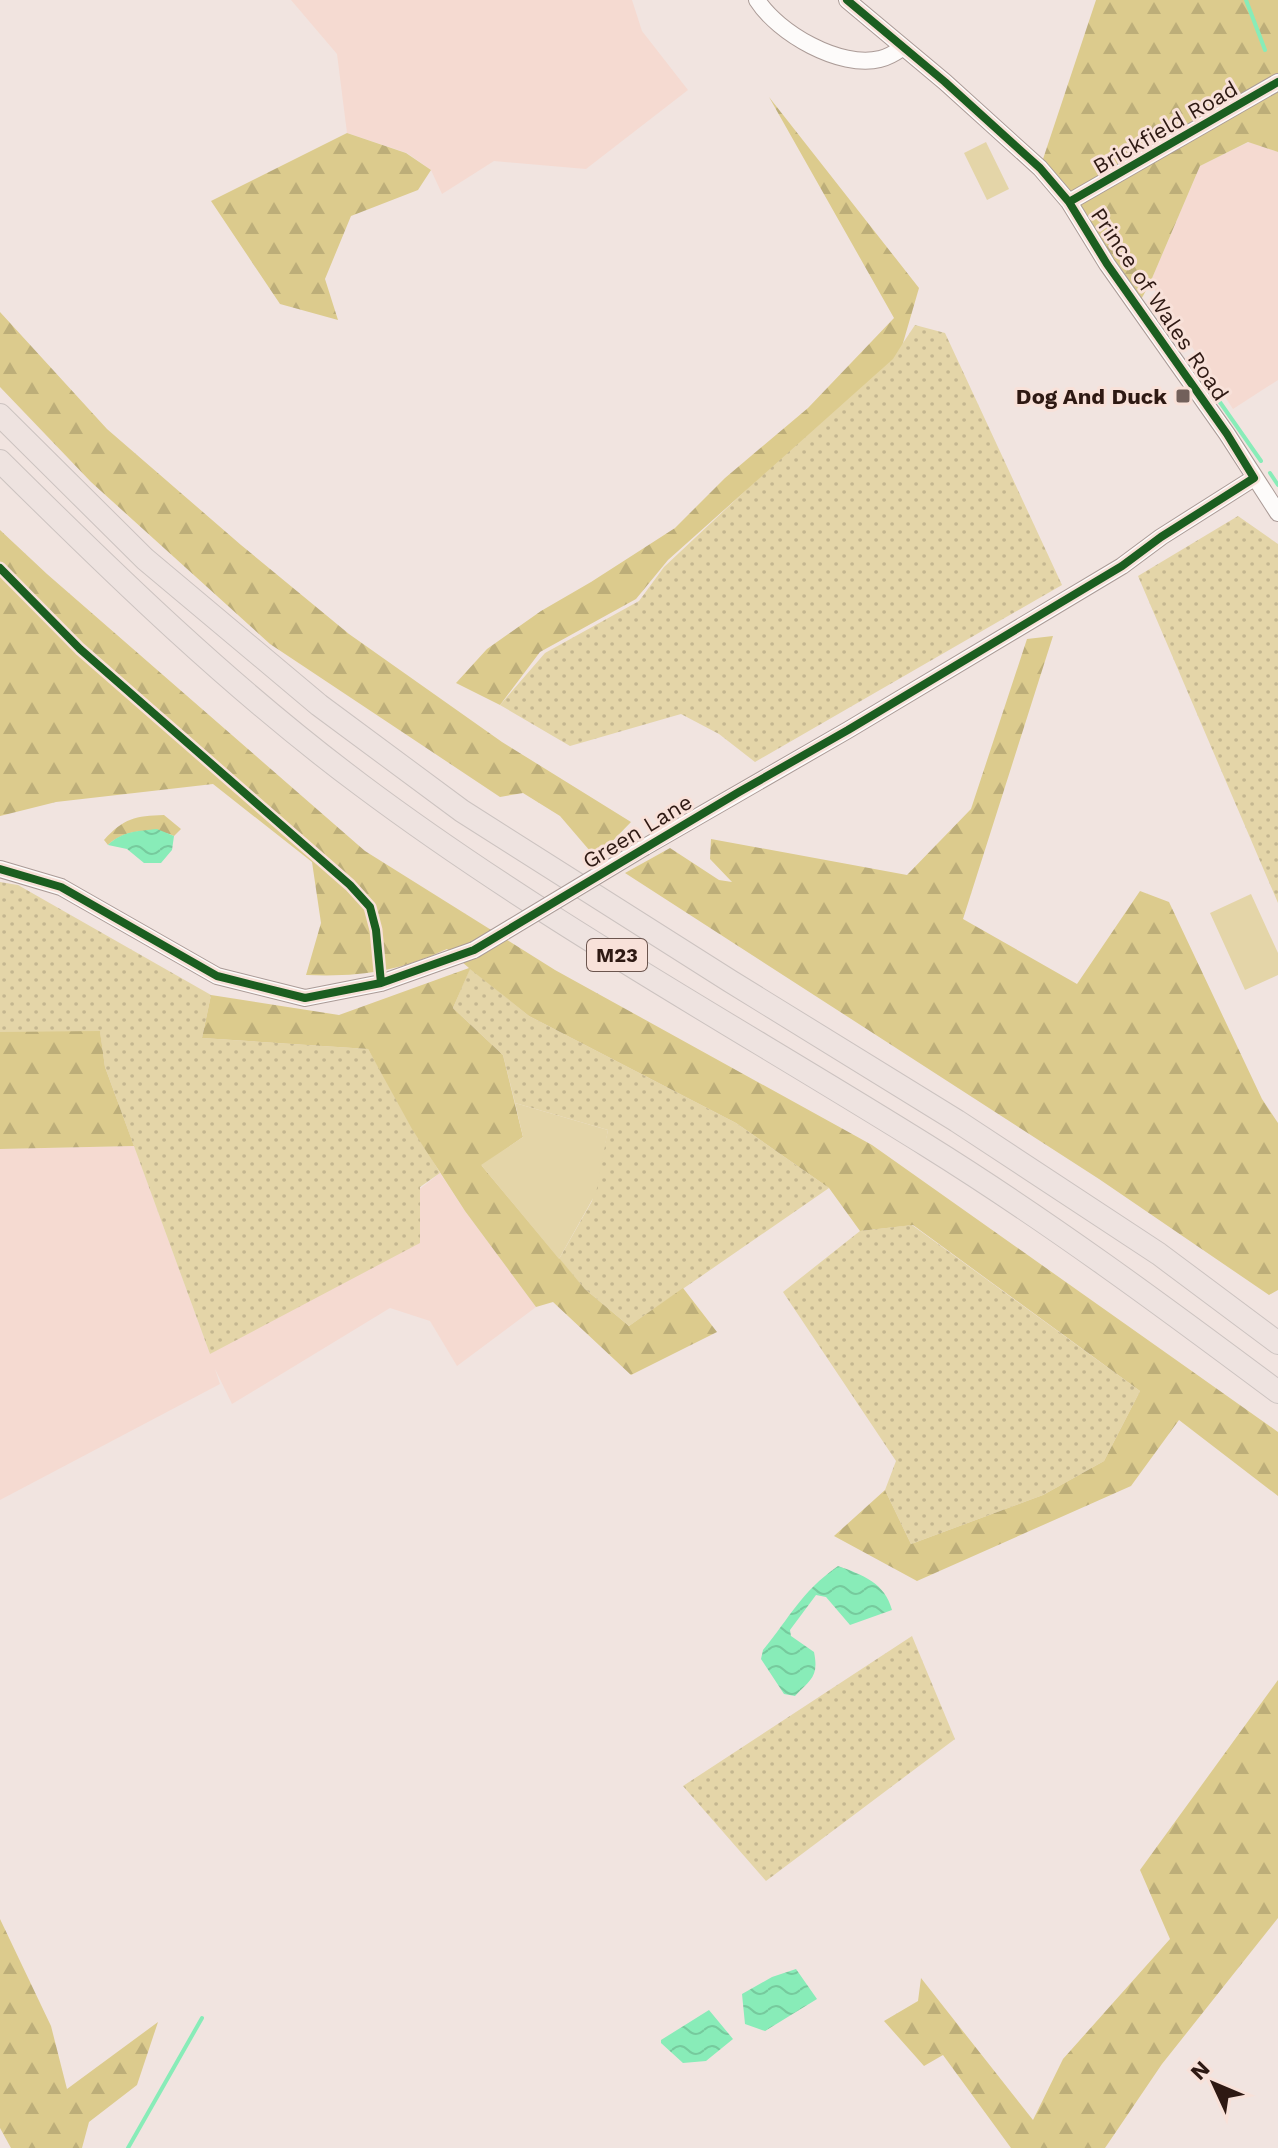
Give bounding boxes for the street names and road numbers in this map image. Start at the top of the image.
street label: Brickfield Road [1088,76,1242,179]
street label: Prince of Wales Road [1086,203,1233,405]
street label: Green Lane [578,789,696,874]
road number: M23 [587,939,647,971]

